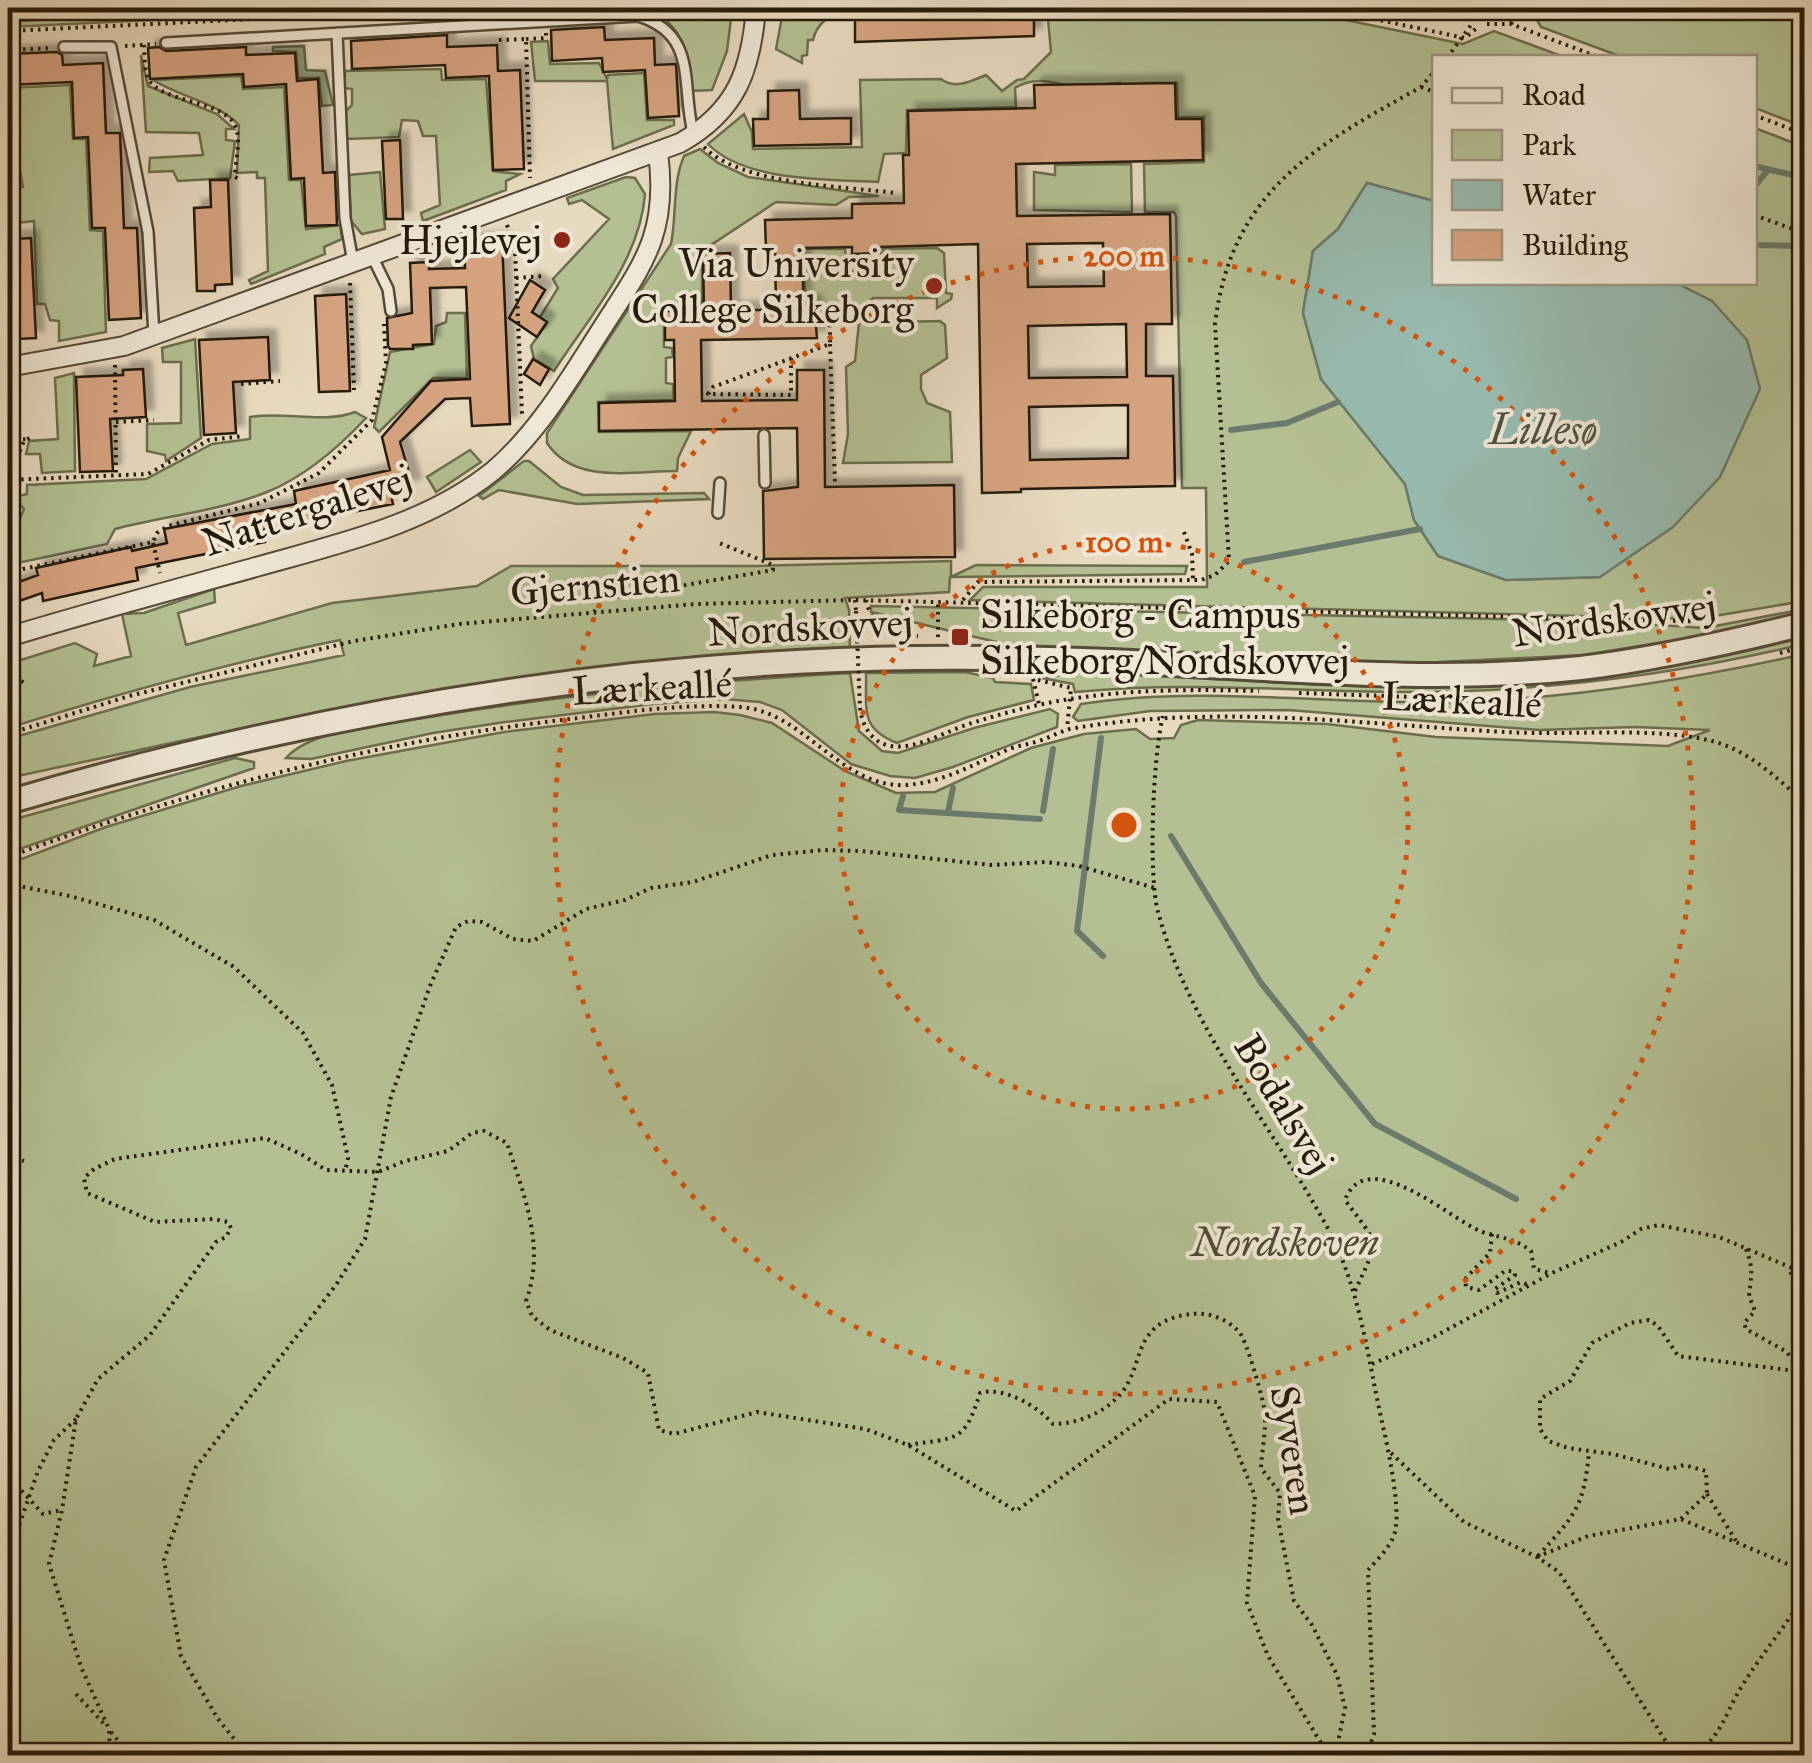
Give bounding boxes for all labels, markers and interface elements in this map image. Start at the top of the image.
legend [1432,55,1757,285]
text: Road [1522,77,1586,113]
text: Park [1522,127,1576,163]
text: Water [1522,177,1597,213]
place label: Hjejlevej [399,216,542,265]
text: Building [1522,227,1629,263]
marker: Hjejlevej [551,229,573,251]
text: 200 m [1083,238,1165,274]
place label: Via University College Silkeborg [631,239,915,334]
marker: Via University College Silkeborg [923,275,945,297]
water label: Lillesø [1487,404,1597,456]
street label: Nattergalevej [196,453,418,567]
text: 100 m [1085,524,1164,560]
street label: Gjernstien [508,553,682,617]
street label: Nordskovvej [1509,580,1719,658]
place label: Silkeborg - Campus Silkeborg/Nordskovvej [980,590,1350,685]
street label: Nordskovvej [706,597,914,657]
marker: Silkeborg - Campus Silkeborg/Nordskovvej [949,626,971,648]
street label: Lærkeallé [571,658,734,716]
street label: Lærkeallé [1381,671,1544,729]
centre of rings [1106,807,1142,843]
street label: Bodalsvej [1223,1025,1345,1183]
park label: Nordskoven [1189,1218,1379,1267]
street label: Syveren [1260,1382,1328,1518]

